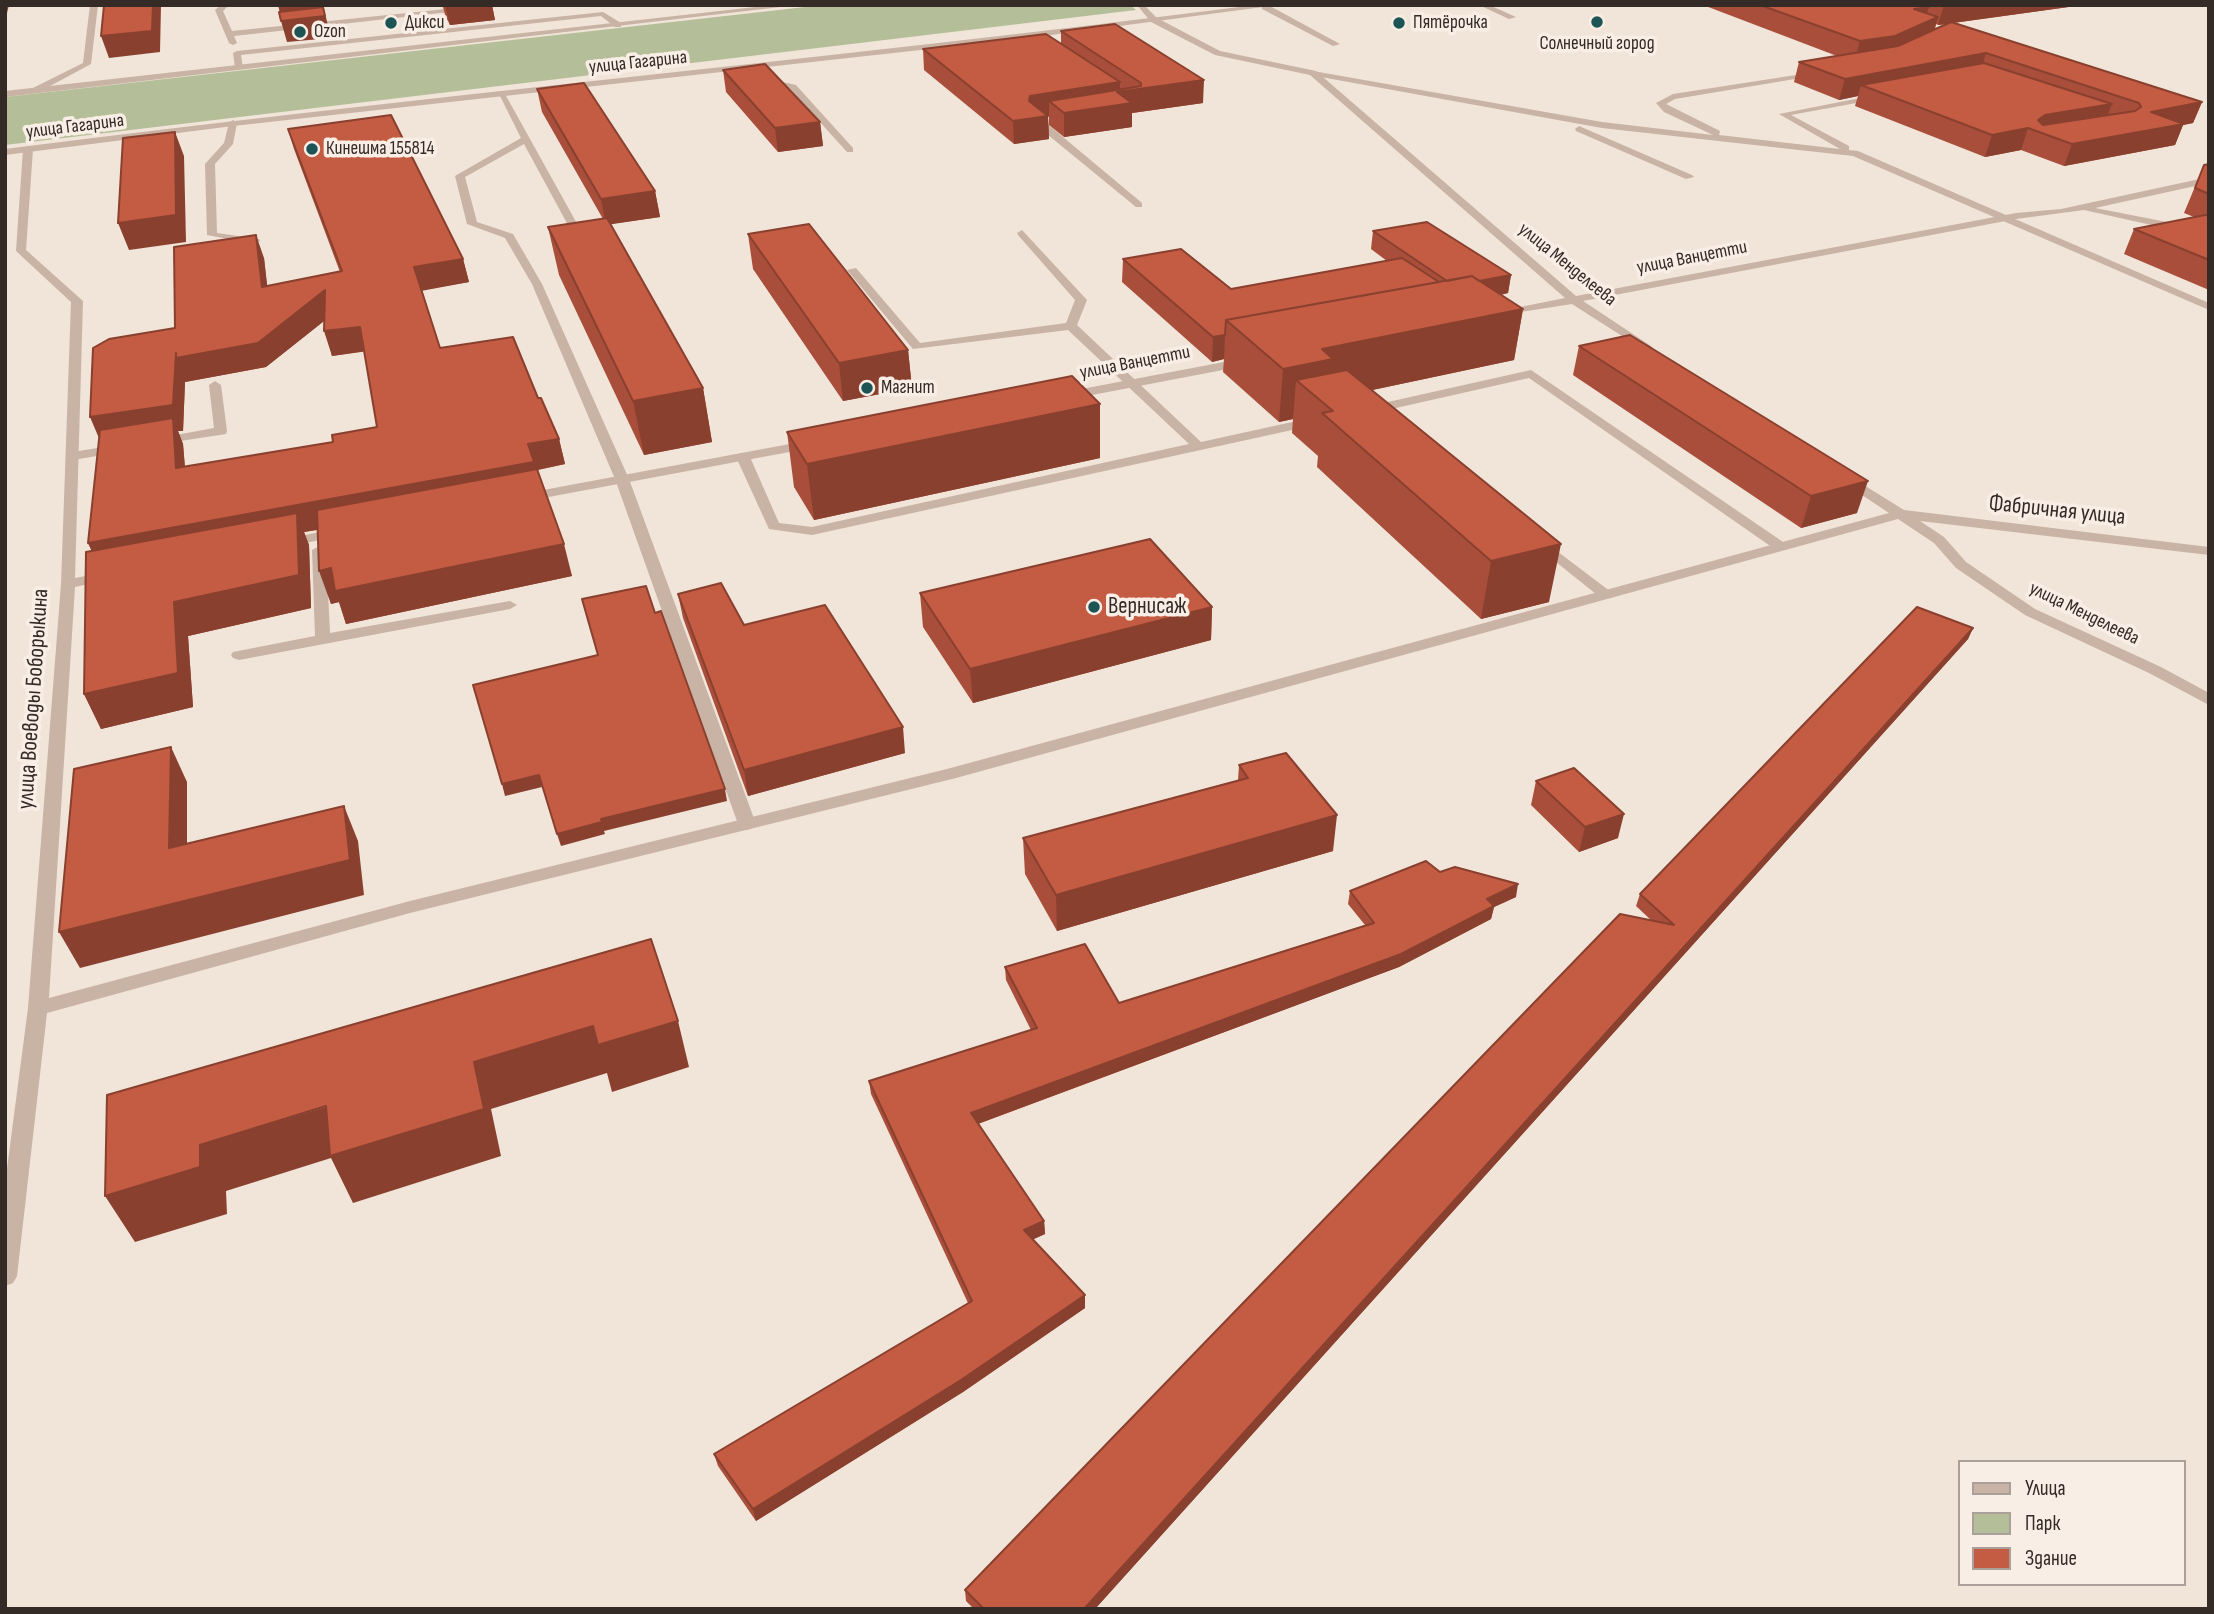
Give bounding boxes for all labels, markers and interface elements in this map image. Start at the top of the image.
place label: Дикси [405,12,445,34]
place label: Пятёрочка [1413,12,1488,34]
marker: Солнечный город [1589,14,1605,30]
marker: Дикси [383,15,399,31]
marker: Пятёрочка [1391,15,1407,31]
place label: Ozon [314,21,346,43]
marker: Ozon [292,24,308,40]
place label: Солнечный город [1539,33,1655,55]
street label: улица Гагарина [588,47,688,79]
street label: улица Гагарина [25,110,125,144]
place label: Кинешма 155814 [326,138,434,160]
marker: Кинешма 155814 [304,141,320,157]
street label: улица Менделеева [1513,218,1621,312]
street label: улица Ванцетти [1635,236,1749,280]
street label: улица Ванцетти [1078,341,1192,385]
place label: Магнит [881,377,935,399]
marker: Магнит [859,380,875,396]
street label: Фабричная улица [1987,490,2127,532]
street label: улица Менделеева [2025,578,2143,650]
street label: улица Воеводы Боборыкина [13,588,55,810]
place label: Вернисаж [1108,593,1186,621]
marker: Вернисаж [1086,599,1102,615]
legend [1958,1460,2186,1586]
text: Улица [2025,1476,2066,1501]
text: Парк [2025,1511,2060,1536]
text: Здание [2025,1546,2077,1571]

